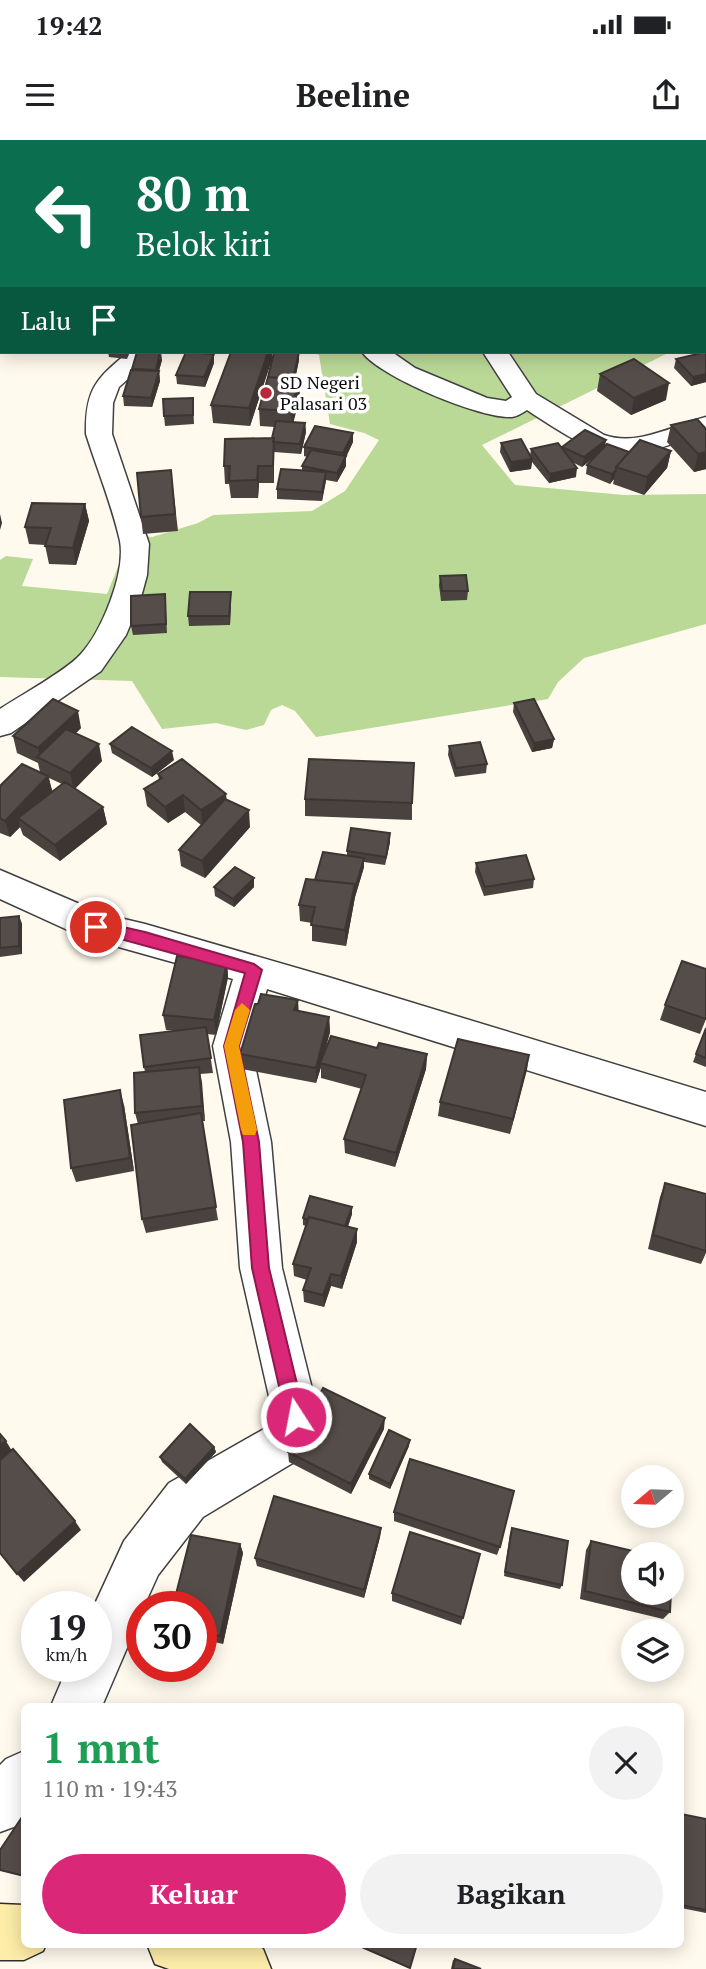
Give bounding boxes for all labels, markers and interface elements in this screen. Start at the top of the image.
text: 19:42 [35,8,103,42]
text: Beeline [296,74,410,116]
icon: menu [21,76,59,114]
icon: share [647,76,685,114]
text: 80 m [136,160,250,225]
icon: left [21,168,112,259]
text: Belok kiri [136,223,271,265]
icon: arrive [85,301,123,339]
text: Lalu [21,303,71,337]
place label: SD Negeri Palasari 03 [280,370,367,415]
marker: SD Negeri Palasari 03 [258,385,274,401]
pin [66,897,126,957]
icon: arrive [77,908,115,946]
position arrow [259,1380,333,1454]
north arrow [621,1465,684,1528]
map controls [621,1465,684,1682]
button: sound [621,1542,684,1605]
speed limit sign: 30 [126,1591,217,1682]
text: 19 [47,1604,86,1650]
button: layers [621,1619,684,1682]
text: km/h [46,1642,87,1666]
text: 1 mnt [42,1719,160,1775]
button: close [589,1726,663,1800]
text: 110 m · 19:43 [42,1773,177,1804]
button: Keluar [42,1854,346,1934]
button: Bagikan [360,1854,663,1934]

